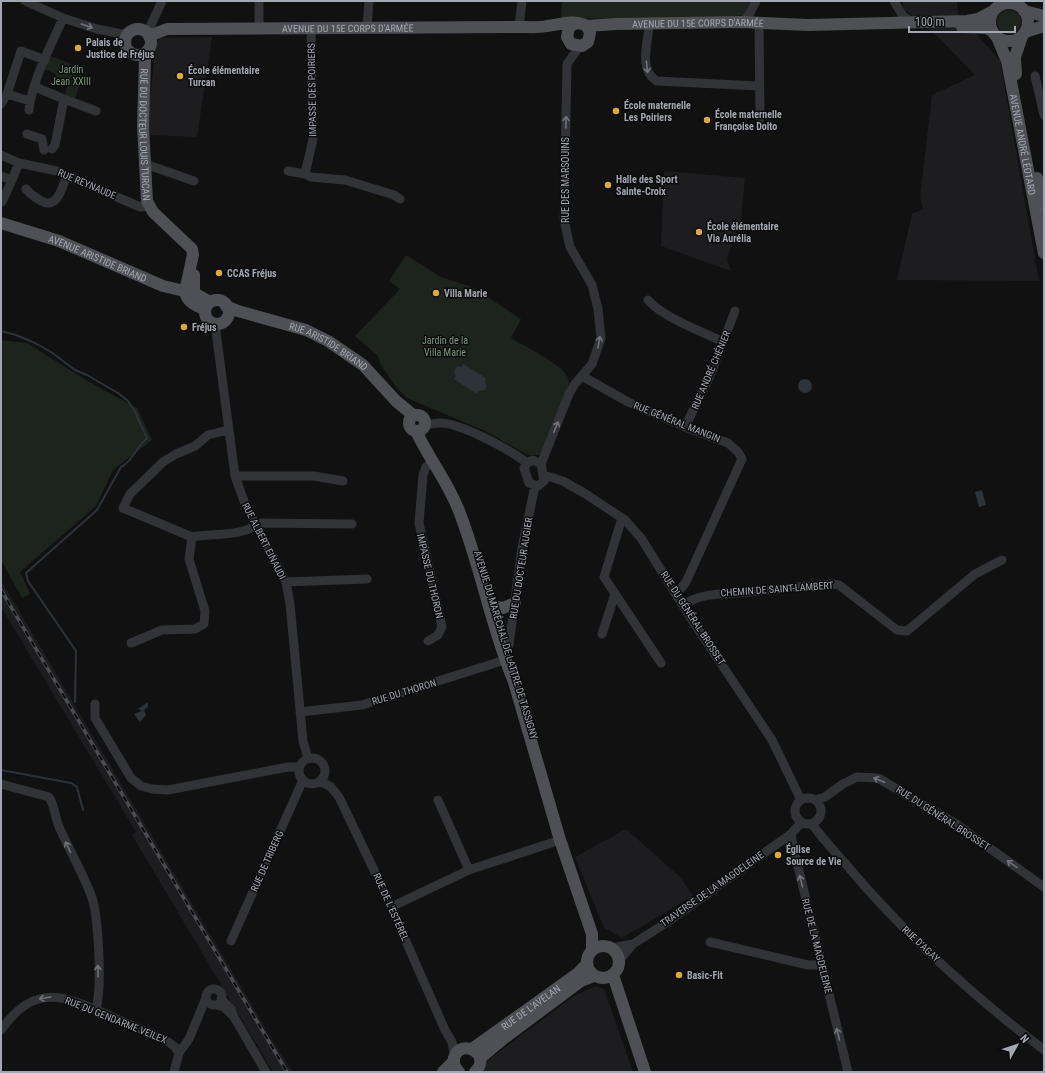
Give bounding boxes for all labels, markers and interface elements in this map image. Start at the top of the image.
scale bar [909,8,1015,34]
text: 100 m [915,15,945,29]
street label: AVENUE DU 15E CORPS D'ARMÉE [632,16,764,29]
street label: AVENUE DU 15E CORPS D'ARMÉE [282,21,413,34]
one-way arrow [81,23,94,30]
place label: Palais de Justice de Fréjus [86,37,155,60]
marker: Palais de Justice de Fréjus [73,43,83,53]
street label: IMPASSE DES POIRIERS [306,43,318,137]
one-way arrow [644,60,651,73]
park label: Jardin Jean XXIII [51,64,91,87]
place label: École élémentaire Turcan [188,64,260,88]
street label: RUE DU DOCTEUR LOUIS TURCAN [137,68,152,201]
marker: École élémentaire Turcan [175,71,185,81]
street label: AVENUE ANDRÉ LÉOTARD [1008,93,1038,196]
place label: École maternelle Les Poiriers [624,99,691,123]
marker: École maternelle Les Poiriers [611,106,621,116]
place label: École maternelle Françoise Dolto [715,108,782,132]
marker: École maternelle Françoise Dolto [702,115,712,125]
one-way arrow [562,116,570,129]
street label: RUE DES MARSOUINS [560,137,571,223]
street label: RUE REYNAUDE [56,167,118,201]
place label: Halle des Sport Sainte-Croix [616,174,678,197]
marker: Halle des Sport Sainte-Croix [603,180,613,190]
place label: École élémentaire Via Aurélia [707,220,779,244]
marker: École élémentaire Via Aurélia [694,227,704,237]
street label: AVENUE ARISTIDE BRIAND [47,233,149,284]
marker: CCAS Fréjus [214,268,224,278]
place label: CCAS Fréjus [227,268,277,279]
marker: Villa Marie [431,288,441,298]
place label: Villa Marie [444,288,487,299]
street label: RUE ARISTIDE BRIAND [288,320,370,372]
marker: Fréjus [179,322,189,332]
place label: Fréjus [192,322,217,333]
street label: RUE ANDRÉ CHÉNIER [689,328,733,411]
park label: Jardin de la Villa Marie [422,335,468,358]
one-way arrow [596,336,604,349]
street label: RUE GÉNÉRAL MANGIN [632,399,722,444]
one-way arrow [552,422,560,434]
street label: RUE ALBERT EINAUDI [240,501,288,581]
street label: RUE DU DOCTEUR AUGIER [508,516,535,619]
street label: IMPASSE DU THORON [415,533,445,619]
street label: AVENUE DU MARÉCHAL DE LATTRE DE TASSIGNY [472,549,541,741]
street label: RUE DU GÉNÉRAL BROSSET [659,569,728,667]
street label: CHEMIN DE SAINT-LAMBERT [720,580,834,598]
street label: RUE DU THORON [371,677,437,707]
one-way arrow [874,775,886,783]
street label: RUE DU GÉNÉRAL BROSSET [894,783,992,852]
street label: RUE DE TRIBERG [249,829,285,893]
one-way arrow [64,841,71,853]
place label: Église Source de Vie [786,843,842,867]
street label: TRAVERSE DE LA MAGDELEINE [658,849,766,929]
marker: Église Source de Vie [773,850,783,860]
one-way arrow [1007,860,1018,868]
street label: RUE DE L'ESTÉREL [371,871,412,943]
one-way arrow [797,874,804,887]
street label: RUE DE LA MAGDELEINE [800,897,834,995]
street label: RUE D'AGAY [900,924,943,965]
one-way arrow [95,965,102,978]
marker: Basic-Fit [674,970,684,980]
place label: Basic-Fit [687,970,723,981]
street label: RUE DE L'AVELAN [499,982,562,1032]
one-way arrow [39,994,52,1002]
street label: RUE DU GENDARME VEILEX [64,995,169,1046]
north arrow [997,1025,1037,1065]
one-way arrow [834,1028,842,1041]
text: N [1017,1032,1032,1046]

